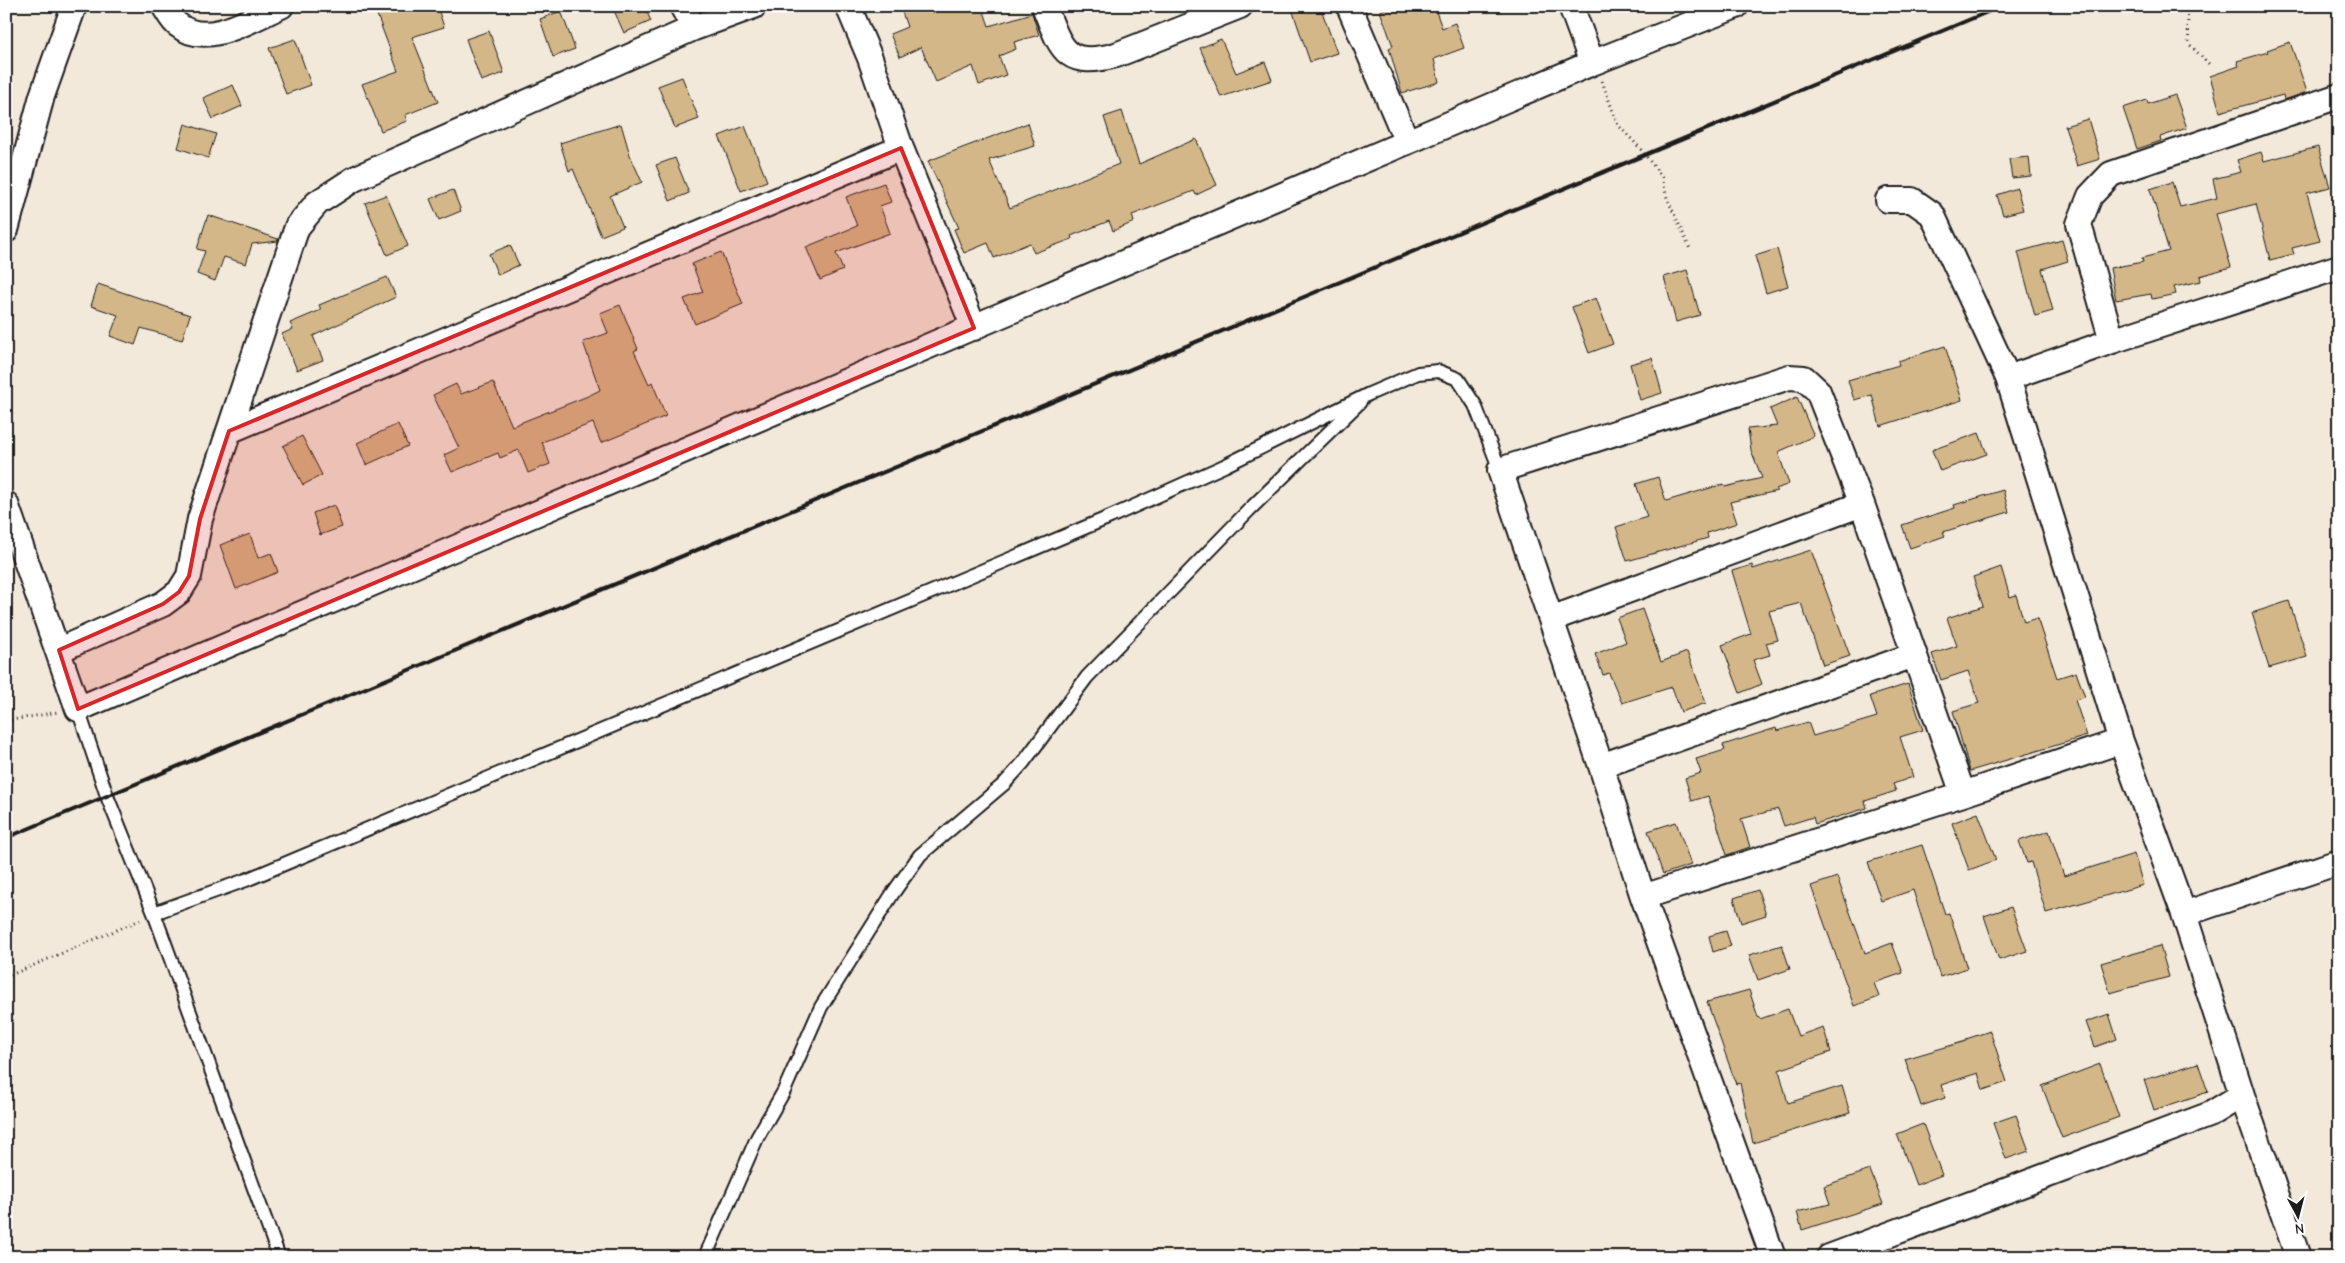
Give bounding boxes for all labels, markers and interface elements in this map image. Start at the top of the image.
north arrow [2272,1190,2322,1240]
text: N [2294,1219,2305,1237]

